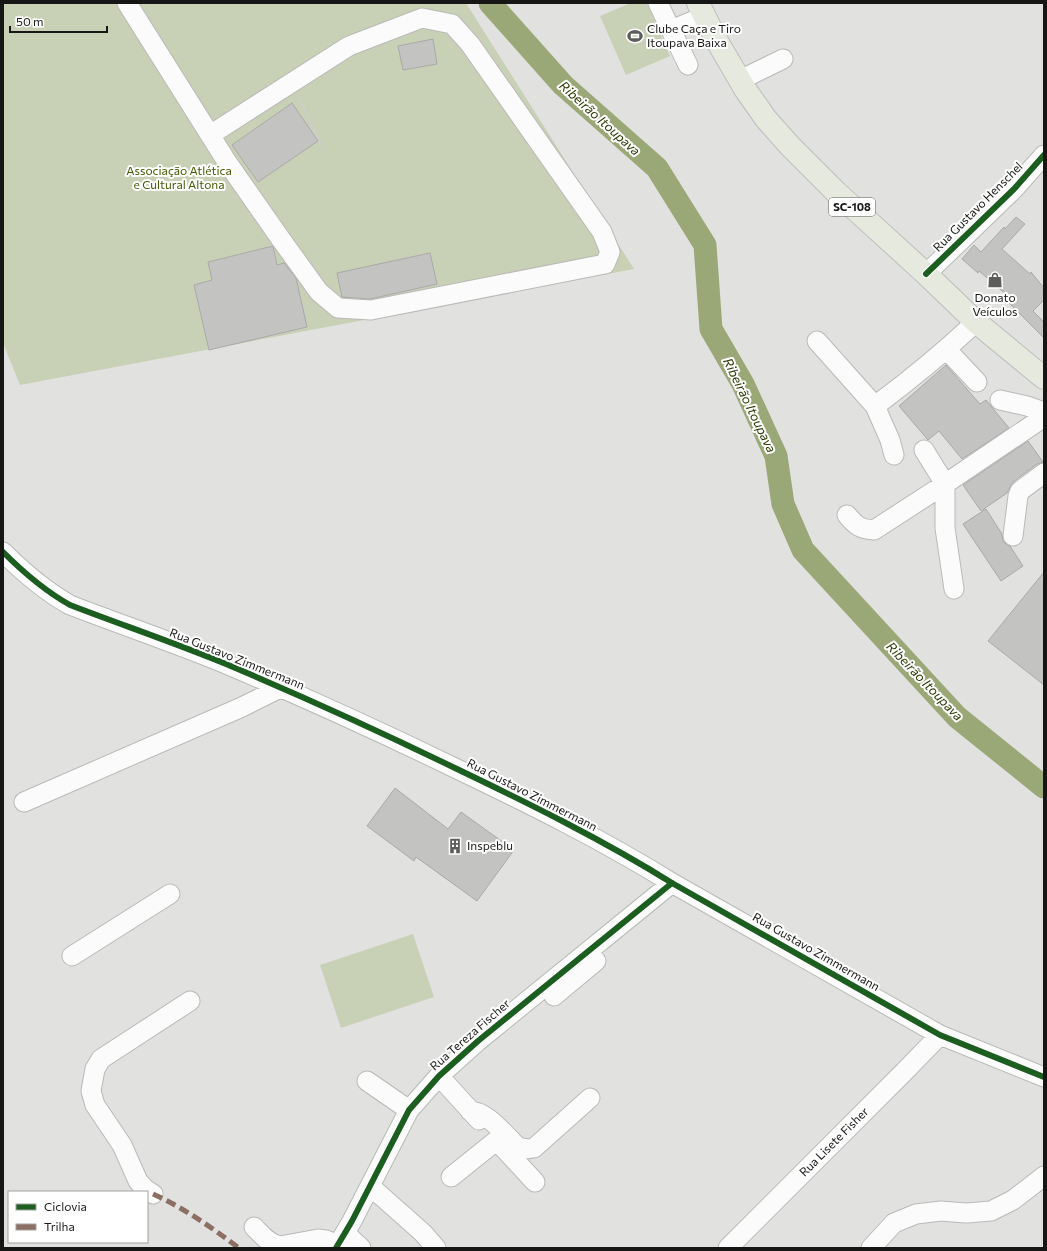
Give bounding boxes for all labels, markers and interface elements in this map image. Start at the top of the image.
scale bar [10,8,107,34]
text: 50 m [16,14,44,28]
place label: Clube Caça e Tiro Itoupava Baixa [647,21,741,49]
sports icon: Clube Caça e Tiro Itoupava Baixa [626,27,644,45]
water label: Ribeirão Itoupava [556,77,644,159]
street label: Rua Gustavo Henschel [930,159,1025,254]
park label: Associação Atlética e Cultural Altona [126,163,232,191]
road number: SC-108 [829,198,875,216]
shop icon: Donato Veículos [986,271,1004,289]
place label: Donato Veículos [972,290,1018,318]
water label: Ribeirão Itoupava [720,355,780,455]
street label: Rua Gustavo Zimmermann [168,625,307,692]
water label: Ribeirão Itoupava [883,638,967,724]
street label: Rua Gustavo Zimmermann [465,755,600,833]
building icon: Inspeblu [446,837,464,855]
place label: Inspeblu [467,838,513,852]
street label: Rua Gustavo Zimmermann [750,909,883,993]
street label: Rua Tereza Fischer [427,996,512,1073]
street label: Rua Lisete Fisher [796,1104,871,1179]
legend [8,1191,148,1243]
text: Ciclovia [44,1199,87,1213]
text: Trilha [44,1219,75,1233]

